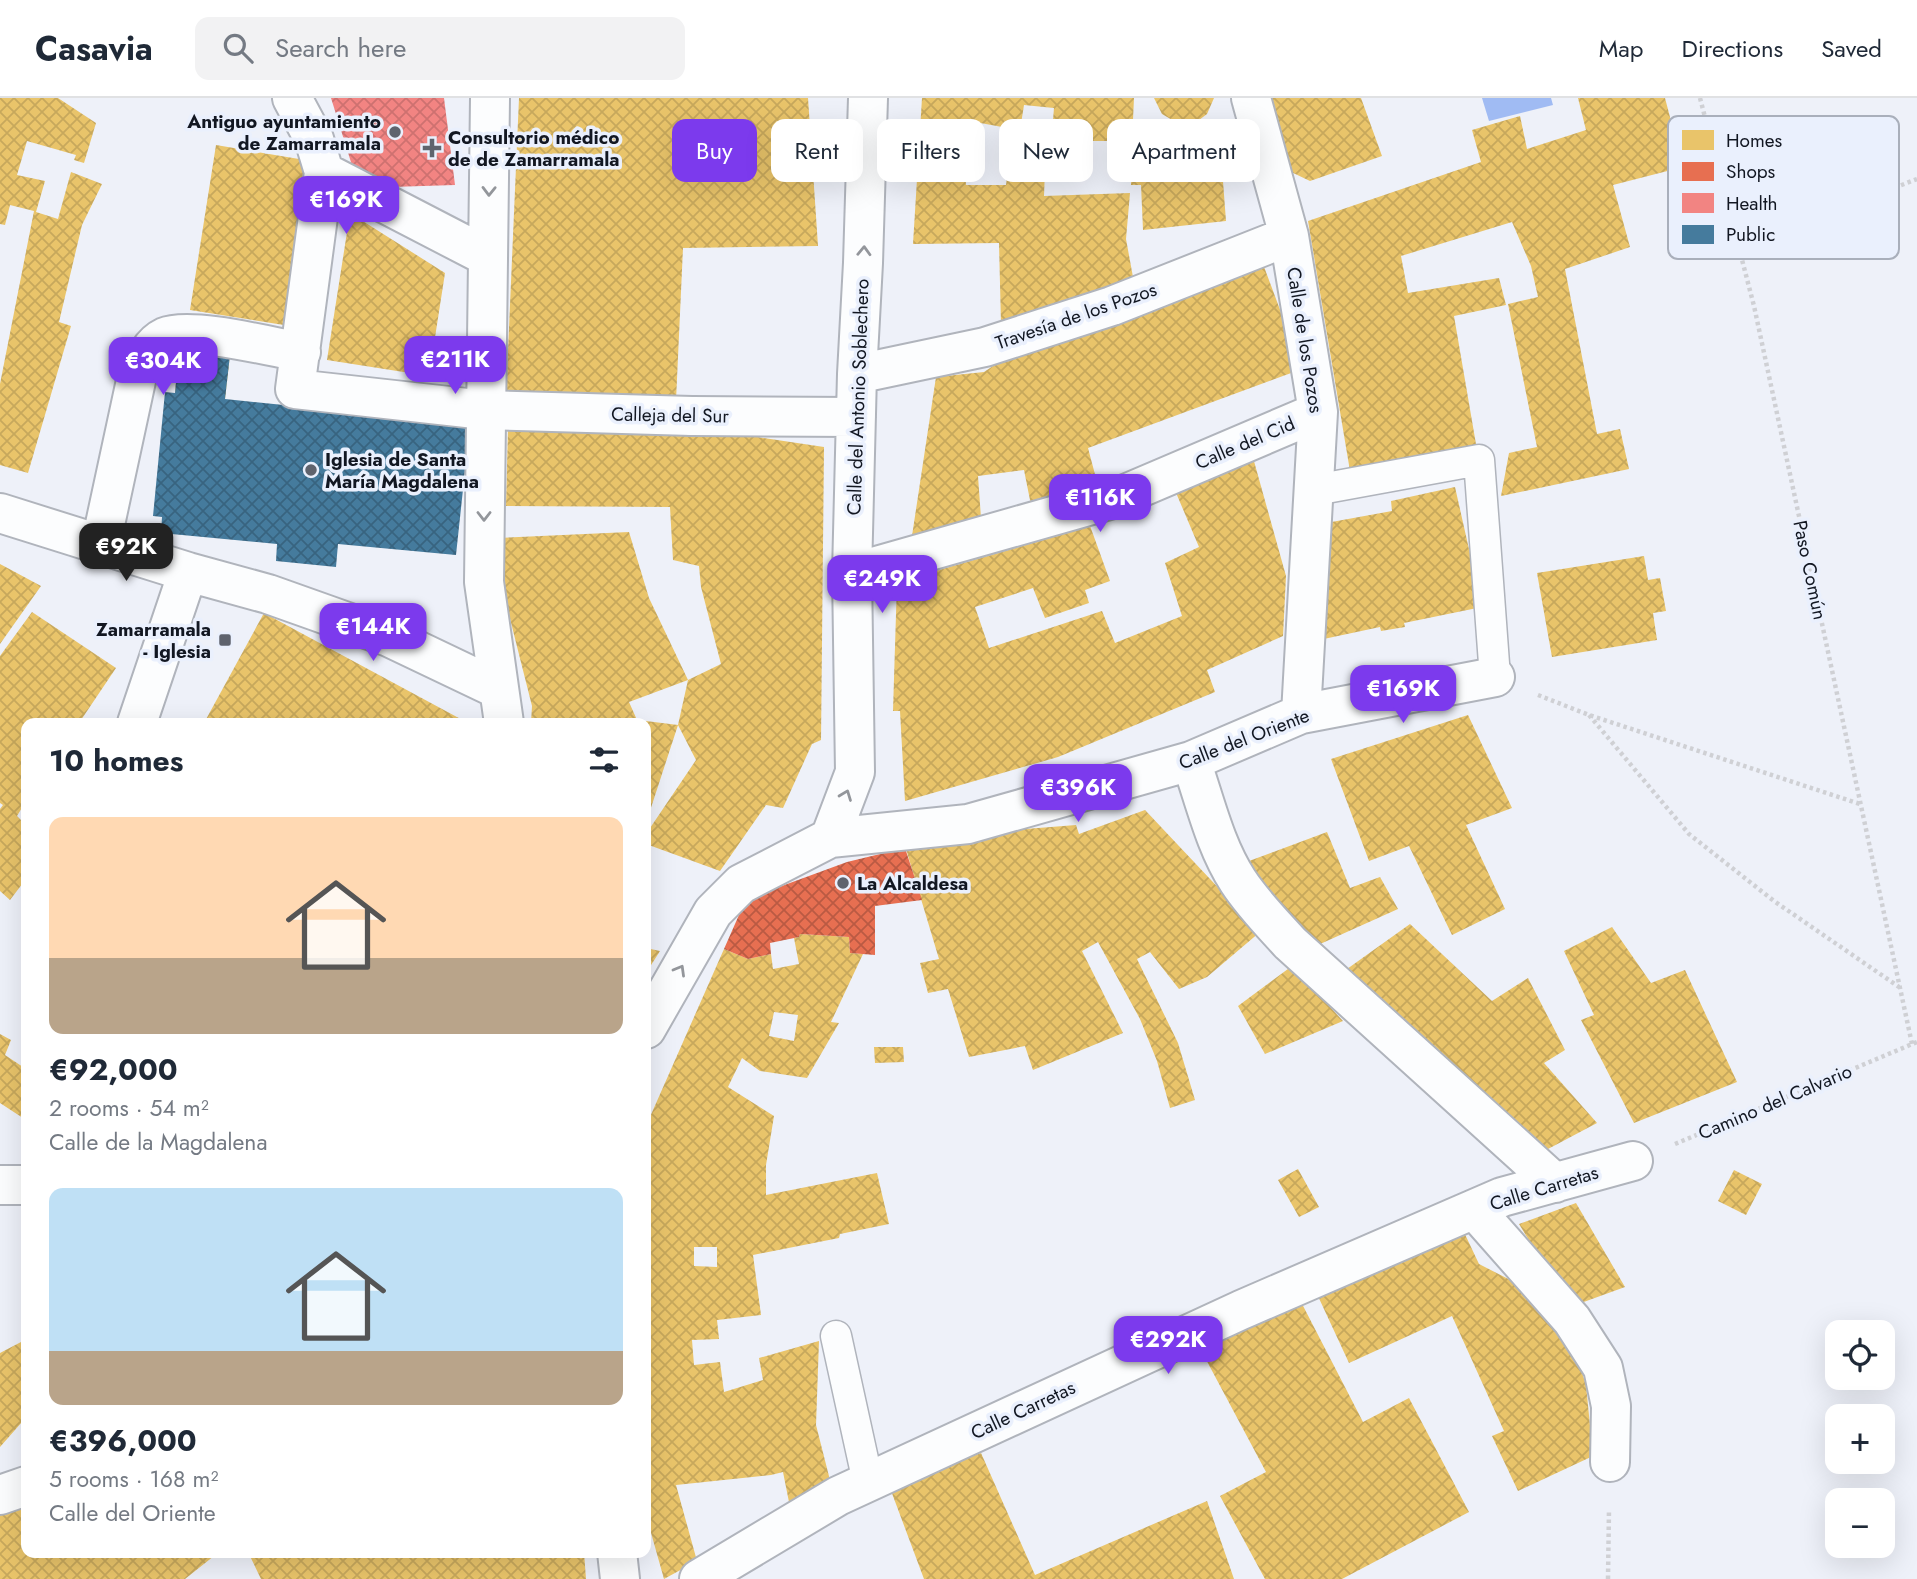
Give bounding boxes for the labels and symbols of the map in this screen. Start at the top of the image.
place label: Antiguo ayuntamiento de Zamarramala [186,108,381,157]
legend [1668,116,1899,259]
marker: Antiguo ayuntamiento de Zamarramala [387,124,403,140]
place label: Consultorio médico de de Zamarramala [448,124,620,173]
text: Homes [1726,127,1783,154]
marker: Consultorio médico de de Zamarramala [422,138,442,158]
text: Shops [1726,158,1776,185]
pin: €169K [297,176,395,236]
one-way arrow [481,186,497,196]
text: Health [1726,190,1777,217]
text: Public [1726,221,1775,248]
one-way arrow [856,245,871,256]
street label: Calle de los Pozos [1280,265,1330,415]
street label: Travesía de los Pozos [992,276,1161,356]
street label: Calle del Antonio Soblechero [840,278,876,516]
pin: €211K [406,336,504,396]
pin: €304K [114,338,212,397]
street label: Calleja del Sur [611,400,730,430]
street label: Calle del Cid [1191,410,1299,476]
place label: Iglesia de Santa María Magdalena [325,446,479,495]
marker: Iglesia de Santa María Magdalena [303,462,319,478]
pin: €116K [1051,474,1149,534]
one-way arrow [476,511,492,522]
street label: Paso Común [1786,518,1834,622]
pin: €92K [85,524,167,583]
pin: €249K [833,556,931,615]
pin: €144K [324,603,422,663]
place label: Zamarramala - Iglesia [96,616,211,665]
marker: Zamarramala - Iglesia [217,632,233,648]
pin: €169K [1354,666,1452,725]
street label: Calle del Oriente [1175,702,1313,776]
pin: €396K [1029,764,1127,824]
one-way arrow [838,789,852,801]
place label: La Alcaldesa [857,870,968,897]
marker: La Alcaldesa [835,875,851,891]
one-way arrow [672,964,685,977]
street label: Camino del Calvario [1694,1057,1856,1147]
street label: Calle Carretas [1486,1159,1602,1217]
pin: €292K [1119,1316,1217,1376]
street label: Calle Carretas [966,1374,1080,1446]

